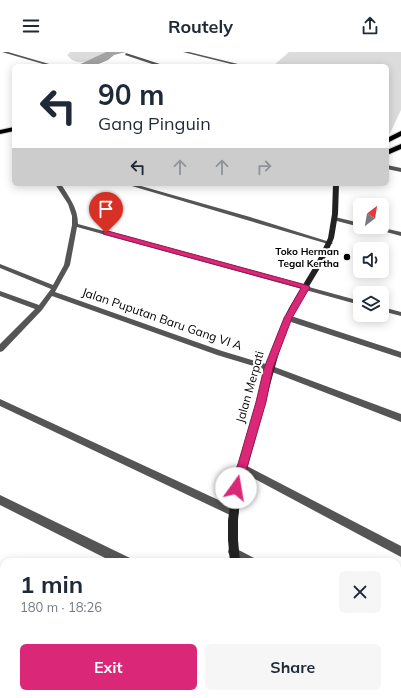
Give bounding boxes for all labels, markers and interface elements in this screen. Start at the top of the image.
icon: menu [20,15,42,37]
text: Routely [168,15,233,38]
icon: share [359,15,381,37]
text: 90 m [98,77,164,112]
icon: left [32,80,84,132]
text: Gang Pinguin [98,112,211,135]
icon: left [127,156,149,178]
icon: ahead [169,156,191,178]
icon: ahead [211,156,233,178]
icon: right [253,156,275,178]
pin [89,192,123,233]
icon: arrive [95,198,117,220]
north arrow [353,198,389,234]
map controls [353,198,389,322]
button: sound [353,242,389,278]
place label: Toko Herman Tegal Kertha [275,245,339,270]
marker: Toko Herman Tegal Kertha [342,252,352,262]
street label: Jalan Puputan Baru Gang VI A [80,284,244,353]
button: layers [353,286,389,322]
street label: Jalan Merpati [232,349,267,425]
position arrow [215,467,257,509]
text: 1 min [20,569,83,599]
button: close [339,571,381,613]
text: 180 m · 18:26 [20,599,102,615]
button: Exit [20,644,197,690]
button: Share [205,644,381,690]

